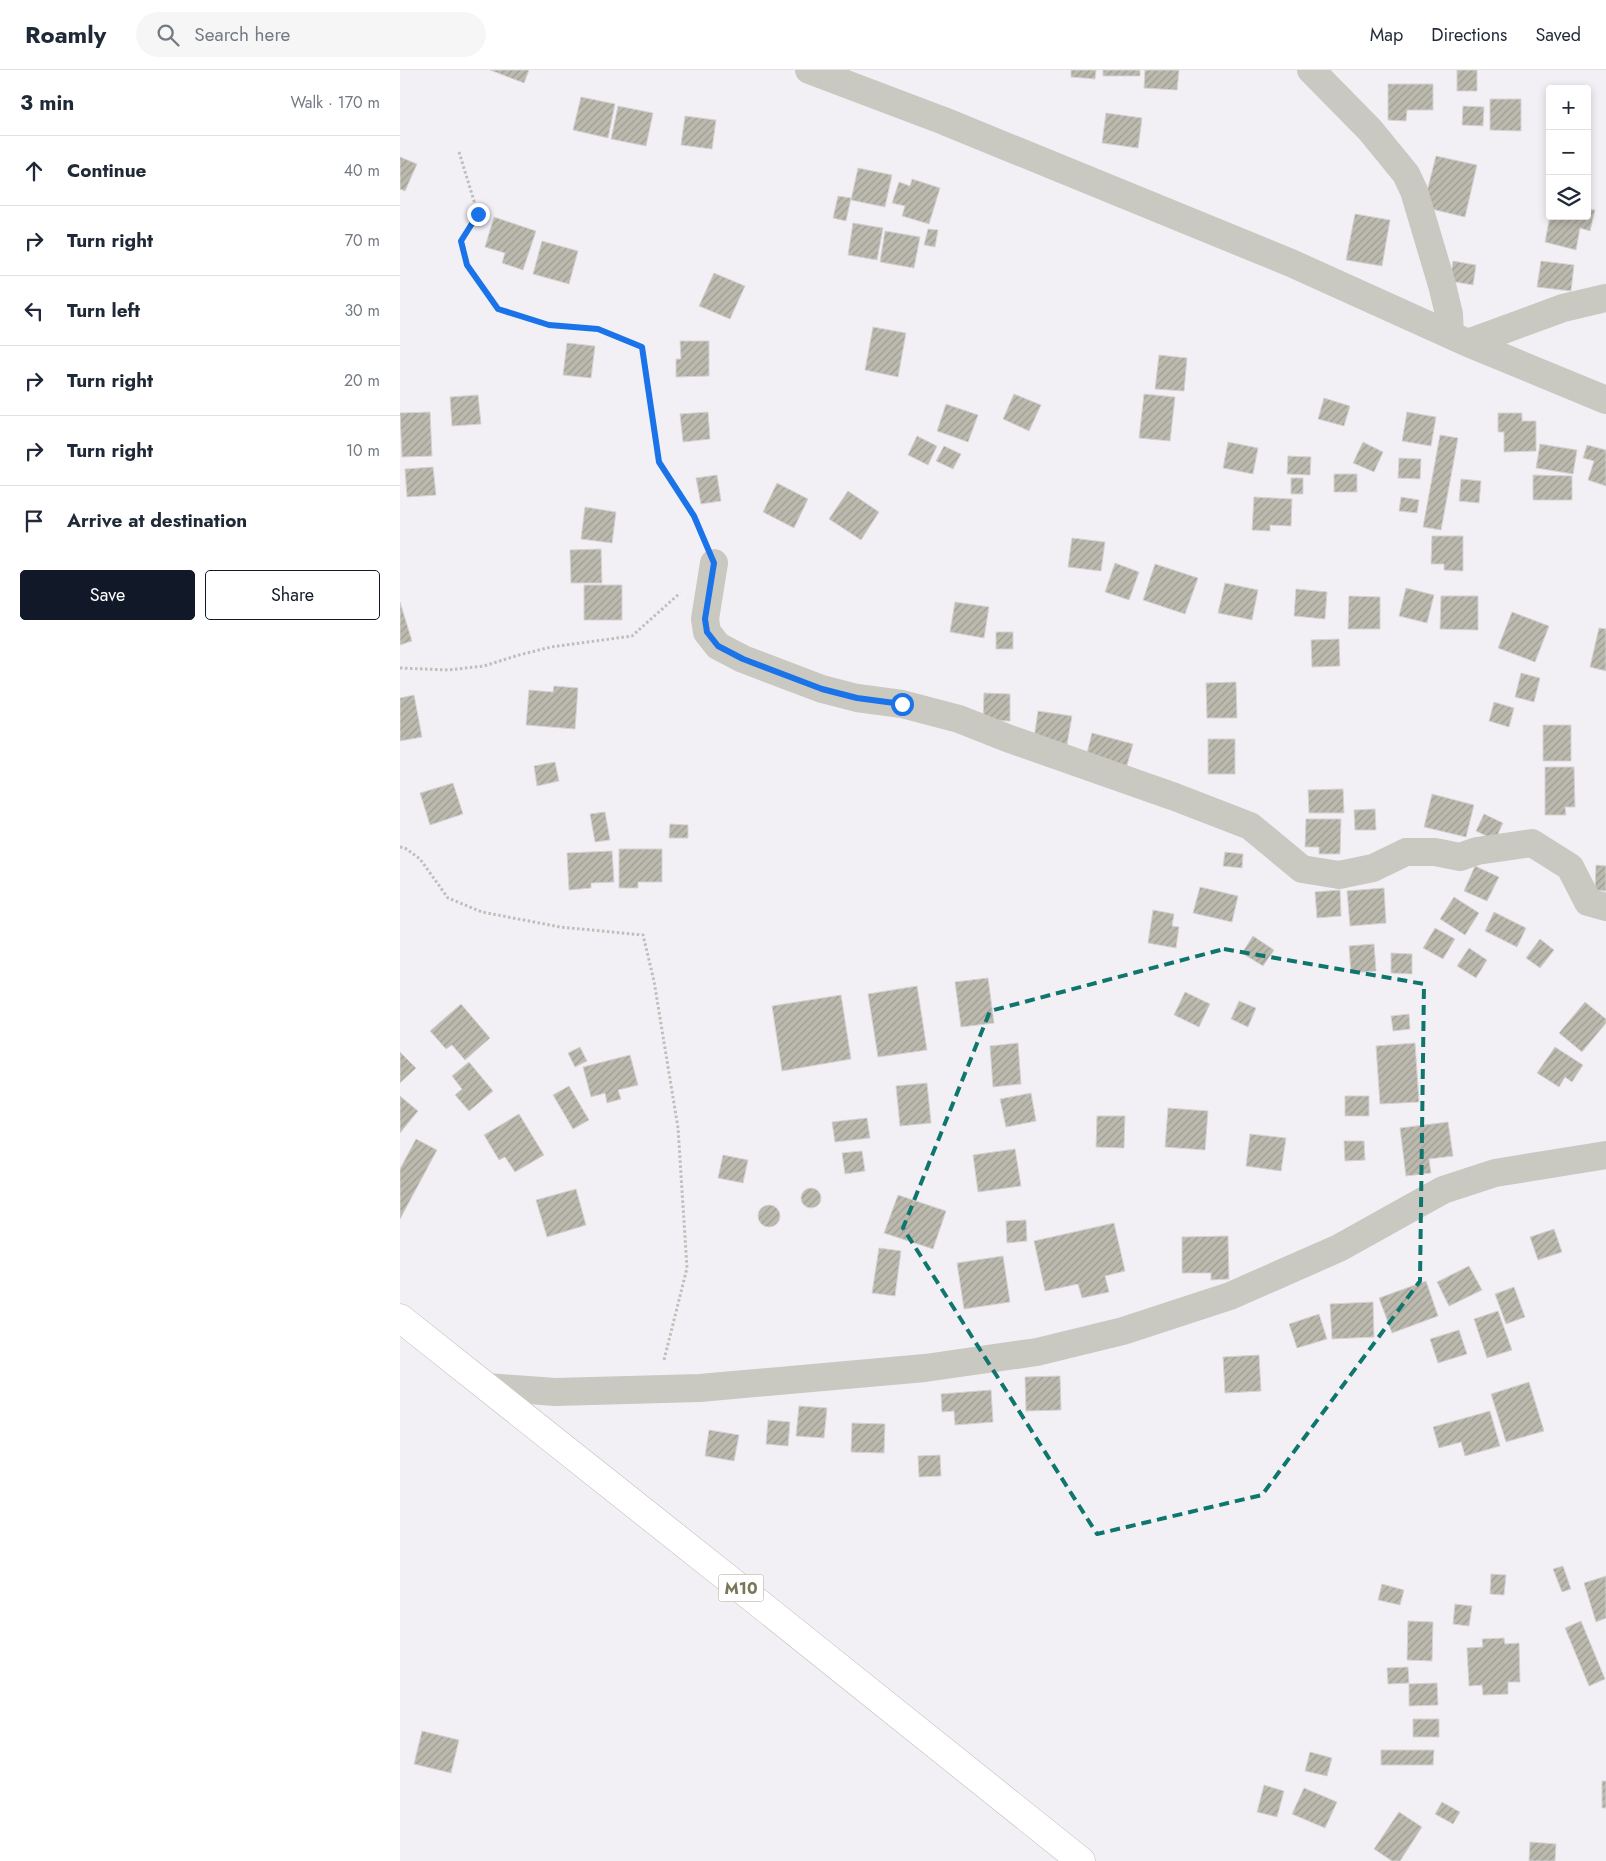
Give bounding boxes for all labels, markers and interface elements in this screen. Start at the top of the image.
search box [136,12,486,57]
text: Roamly [25,17,106,52]
icon: search [154,21,182,49]
text: Search here [194,21,290,48]
text: Map [1370,22,1403,48]
text: Directions [1431,22,1507,48]
text: Saved [1535,22,1581,48]
map controls [1546,85,1591,220]
button: + [1546,85,1591,130]
text: 3 min [20,88,74,118]
text: Walk · 170 m [290,91,380,114]
button: − [1546,130,1591,175]
icon: ahead [20,157,48,185]
text: Continue [67,157,146,184]
text: 40 m [344,159,380,182]
button: layers [1546,175,1591,220]
route end [467,203,490,226]
icon: right [20,227,48,255]
text: Turn right [67,227,153,254]
text: 70 m [345,229,380,252]
icon: left [20,297,48,325]
text: Turn left [67,297,140,324]
text: 30 m [344,299,380,322]
icon: right [20,367,48,395]
text: Turn right [67,367,153,394]
text: 20 m [344,369,380,392]
icon: right [20,437,48,465]
text: Turn right [67,437,153,464]
text: 10 m [346,439,380,462]
icon: arrive [20,507,48,535]
text: Arrive at destination [67,507,247,534]
button: Save [20,570,195,620]
button: Share [205,570,380,620]
route start [891,693,914,716]
road number: M10 [718,1575,764,1602]

